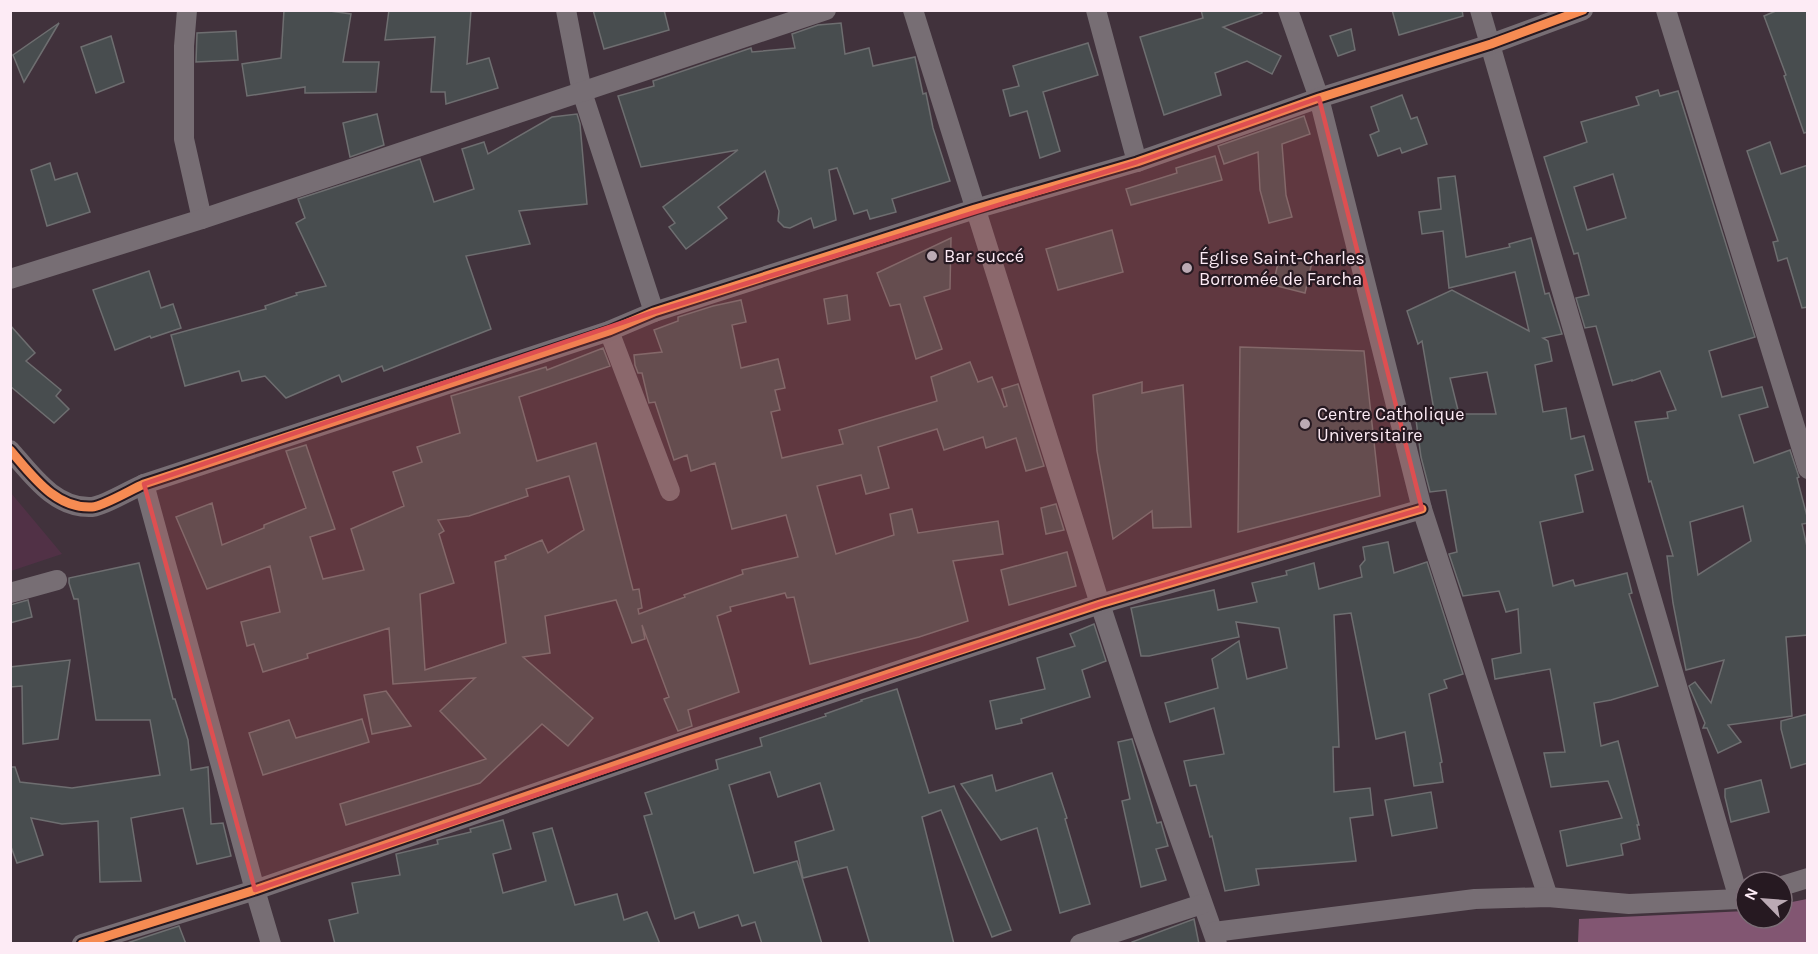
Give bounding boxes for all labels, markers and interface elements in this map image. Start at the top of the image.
place label: Bar succé [944,245,1024,267]
place label: Église Saint-Charles Borromée de Farcha [1199,246,1365,290]
marker: Bar succé [925,249,939,263]
marker: Église Saint-Charles Borromée de Farcha [1180,261,1194,275]
place label: Centre Catholique Universitaire [1317,403,1464,446]
marker: Centre Catholique Universitaire [1298,417,1312,431]
north arrow [1734,870,1794,930]
text: N [1740,885,1762,903]

